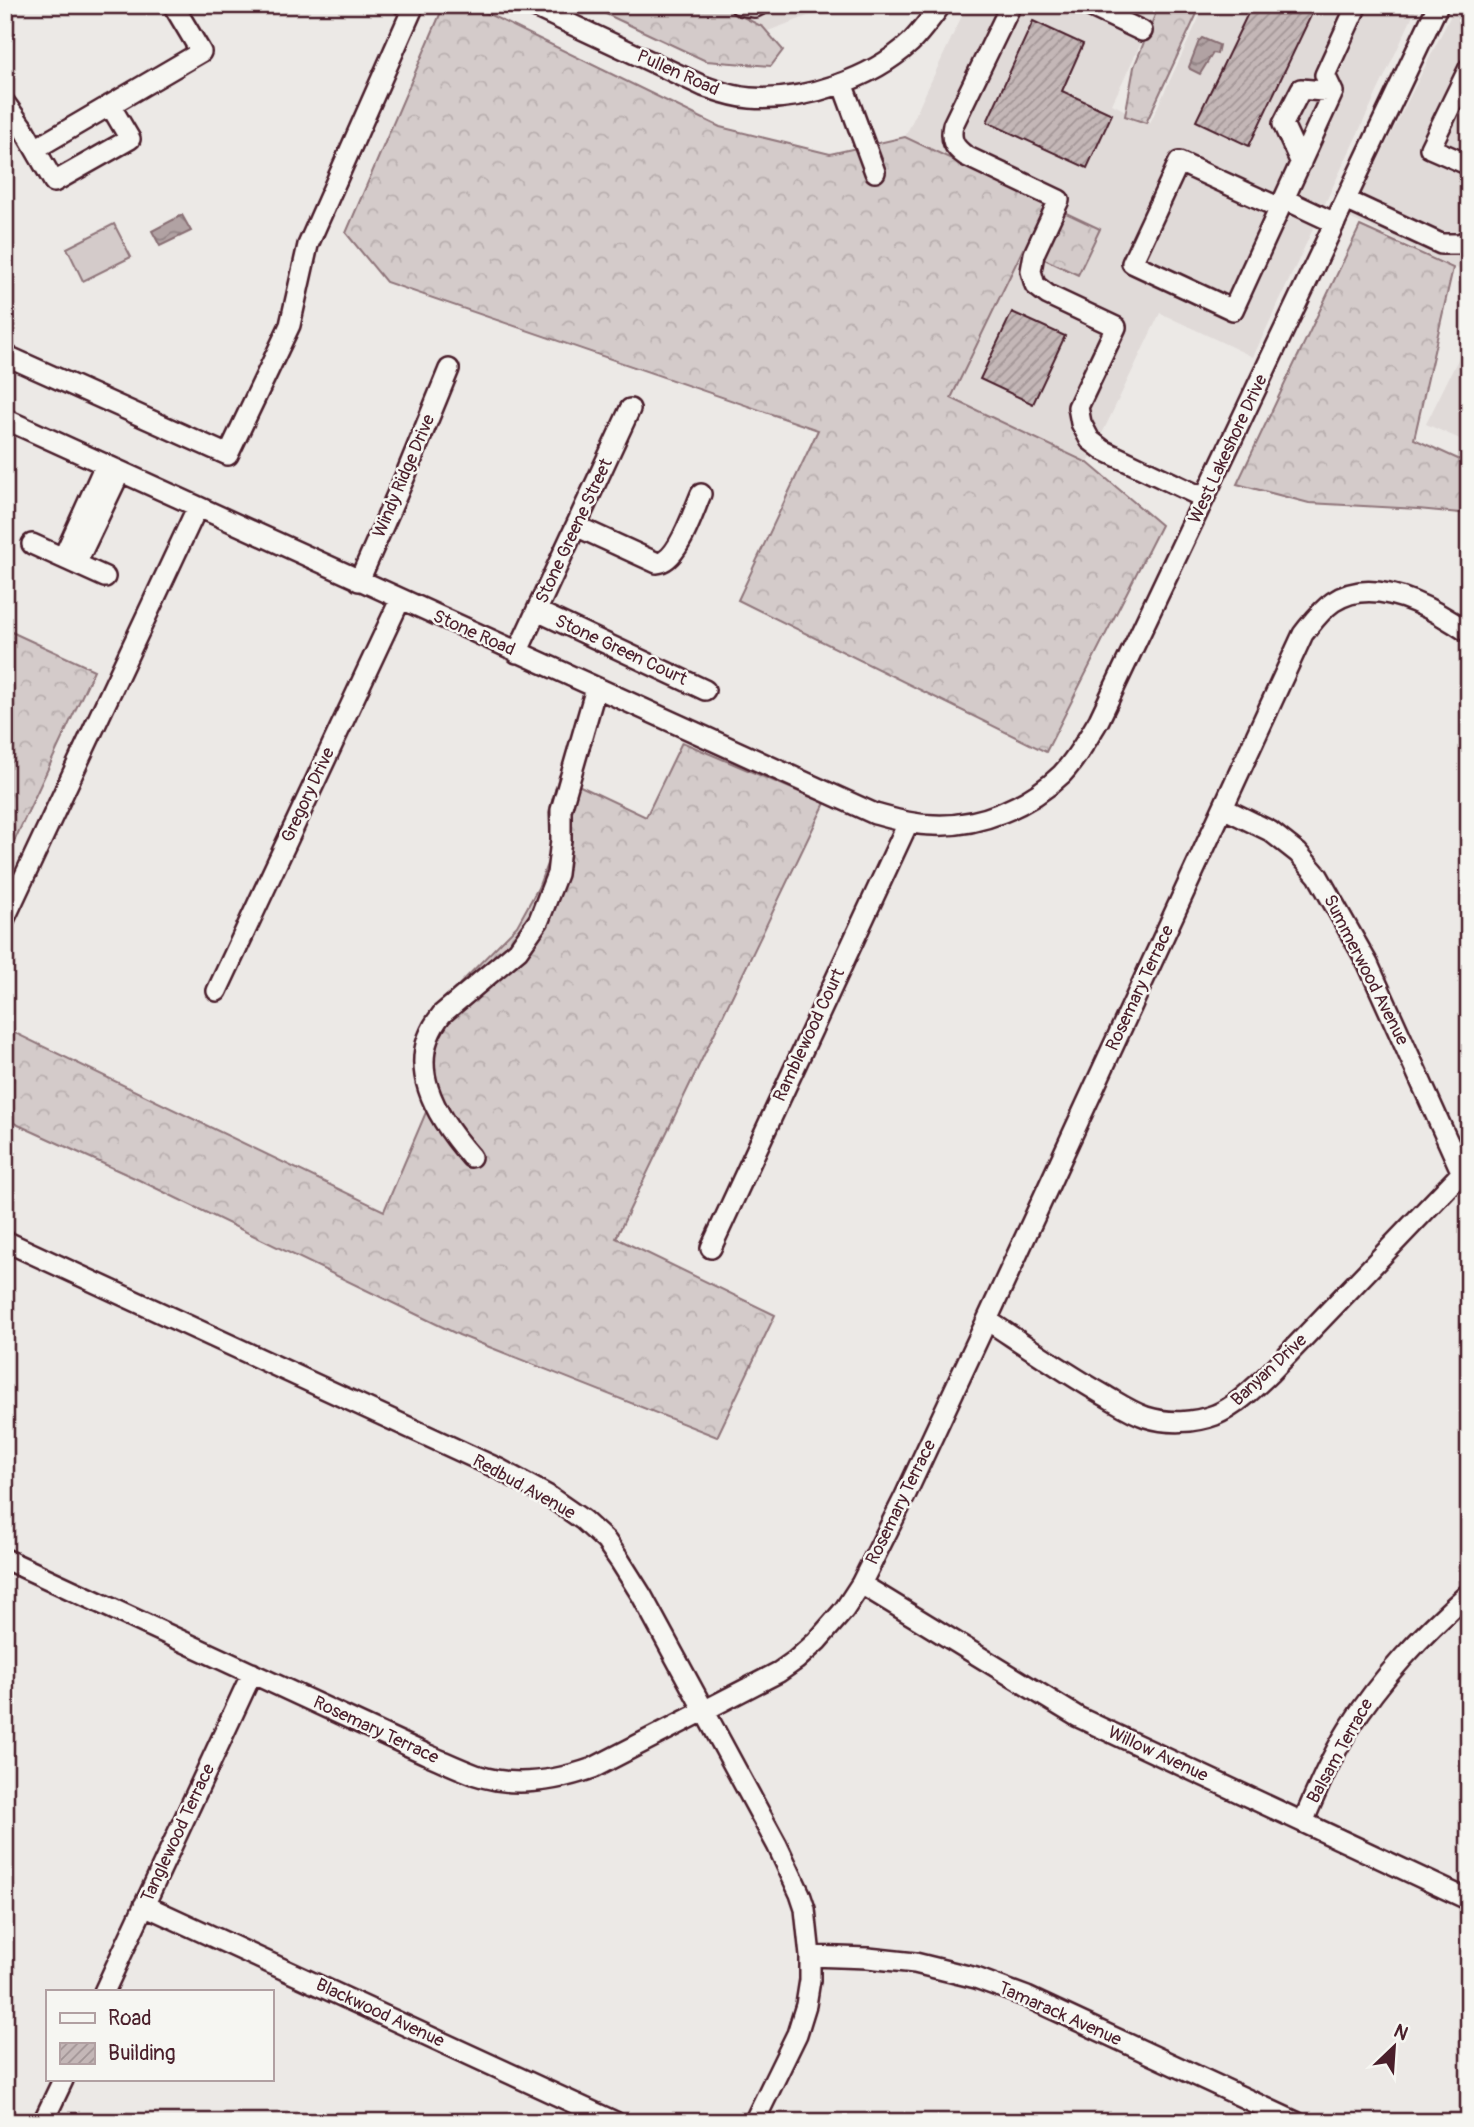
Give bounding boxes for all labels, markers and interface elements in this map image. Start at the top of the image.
street label: Pullen Road [633,45,723,101]
street label: West Lakeshore Drive [1183,371,1273,527]
street label: Windy Ridge Drive [368,411,440,541]
street label: Stone Greene Street [530,454,618,607]
street label: Stone Road [429,605,519,661]
street label: Stone Green Court [551,609,691,691]
street label: Gregory Drive [276,744,340,846]
street label: Summerwood Avenue [1318,891,1414,1049]
street label: Rosemary Terrace [1101,921,1179,1055]
street label: Ramblewood Court [768,964,850,1105]
street label: Banyan Drive [1226,1329,1312,1411]
street label: Rosemary Terrace [861,1436,941,1568]
street label: Redbud Avenue [469,1449,580,1525]
street label: Rosemary Terrace [309,1691,443,1769]
street label: Balsam Terrace [1302,1695,1378,1807]
street label: Willow Avenue [1104,1721,1212,1787]
street label: Tanglewood Terrace [136,1760,220,1906]
street label: Blackwood Avenue [312,1973,448,2053]
street label: Tamarack Avenue [995,1977,1125,2051]
legend [46,1990,273,2082]
text: Road [108,2005,152,2032]
north arrow [1358,2011,1428,2082]
text: N [1390,2019,1412,2046]
text: Building [108,2040,175,2067]

